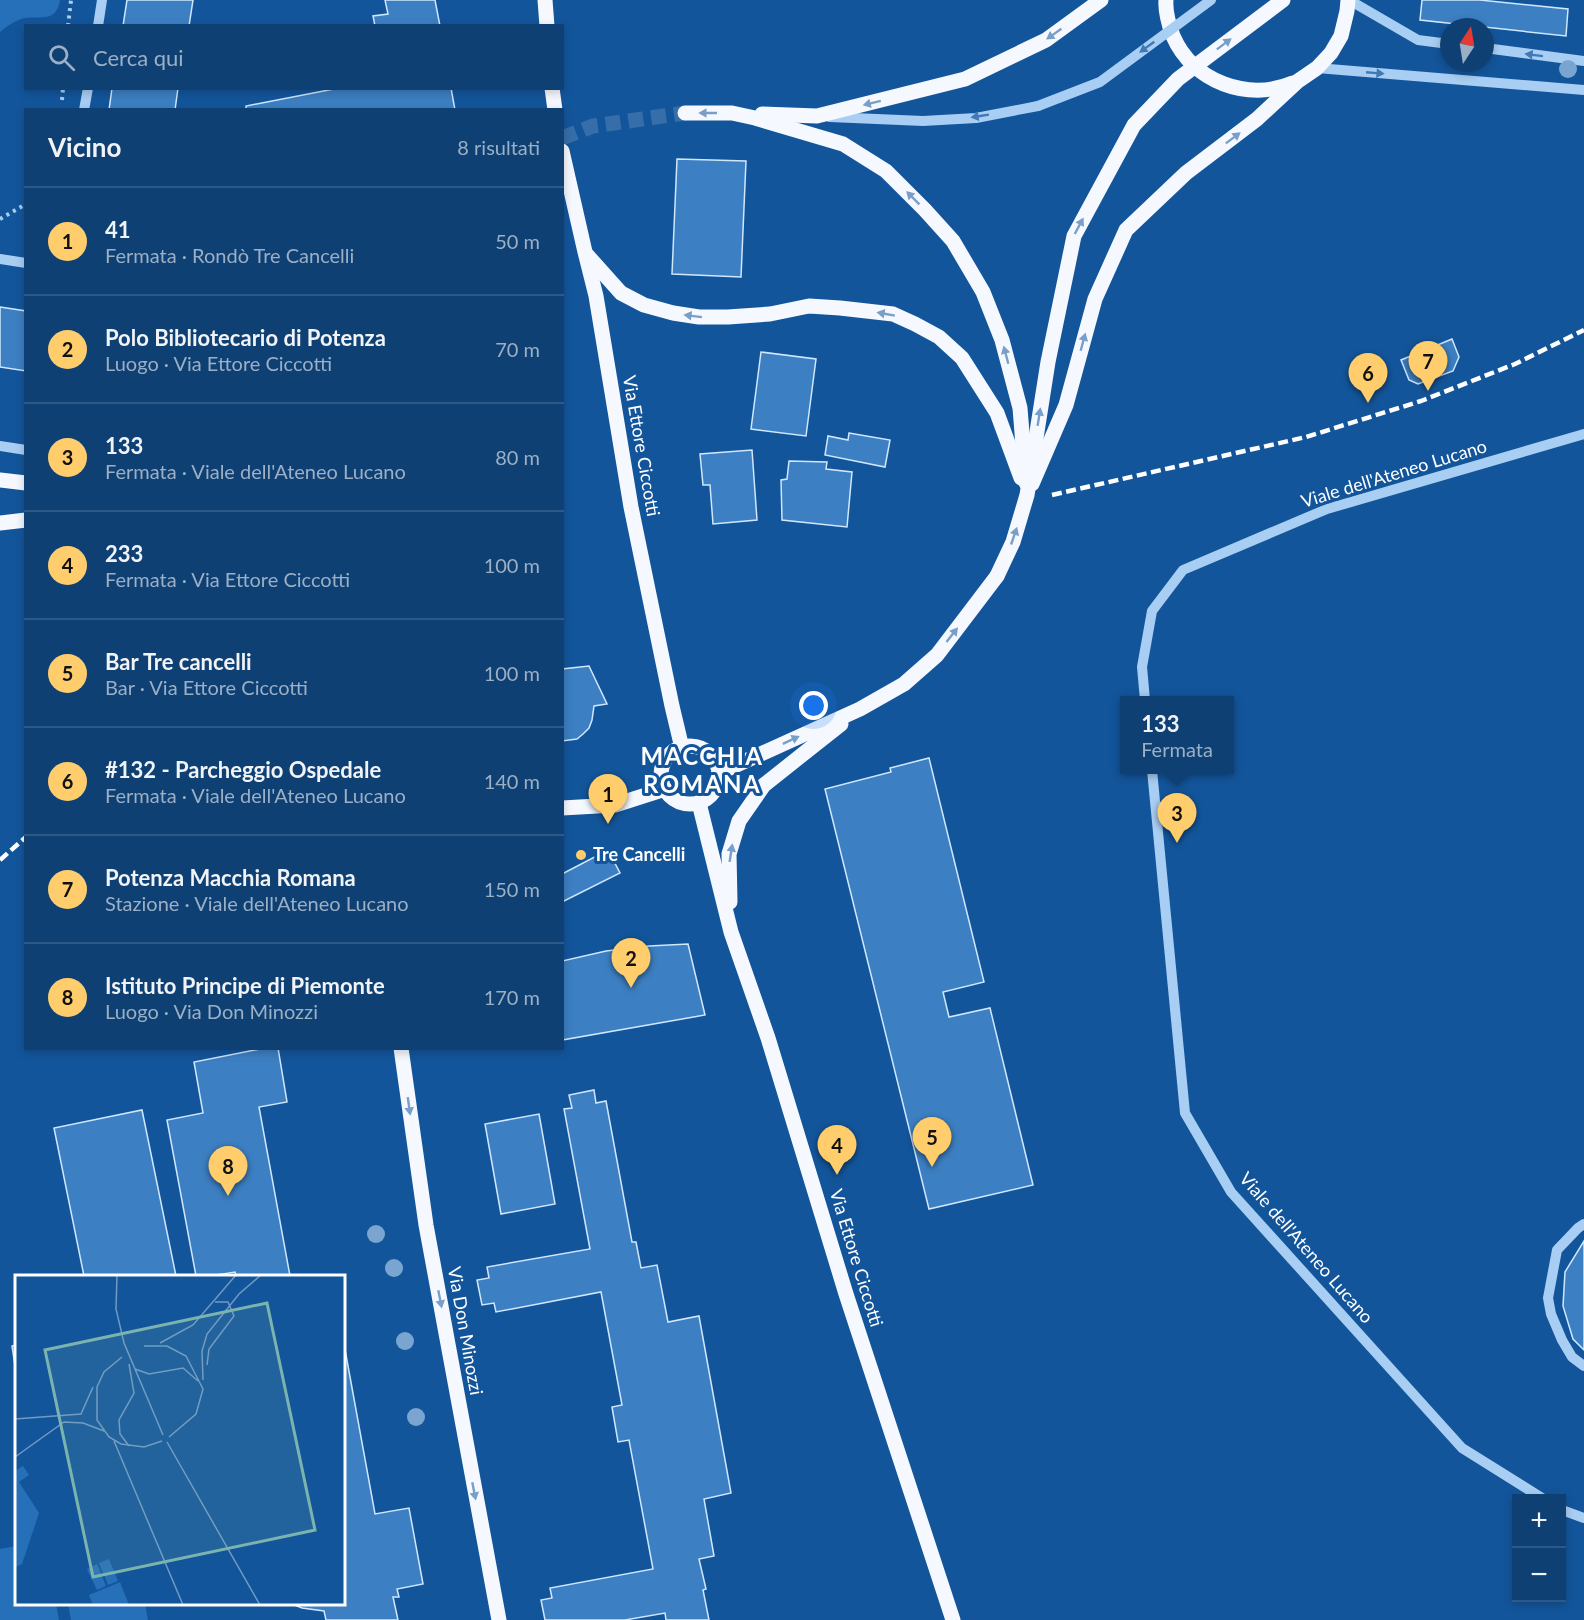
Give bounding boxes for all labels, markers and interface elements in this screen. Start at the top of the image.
north arrow [1440,18,1494,72]
search box [24,24,564,90]
one-way arrow [1046,28,1062,40]
one-way arrow [1216,38,1232,50]
icon: search [45,41,78,74]
one-way arrow [1139,41,1155,53]
text: Cerca qui [93,44,184,71]
one-way arrow [1525,50,1544,59]
one-way arrow [1366,68,1385,78]
one-way arrow [863,98,882,108]
one-way arrow [699,108,718,118]
one-way arrow [971,112,990,121]
text: Vicino [48,131,121,163]
one-way arrow [1225,132,1240,144]
text: 8 risultati [457,135,540,159]
one-way arrow [906,191,921,205]
text: 41 [105,216,131,243]
one-way arrow [1074,218,1084,235]
text: 1 [62,229,73,253]
text: 50 m [495,229,540,253]
text: Fermata · Rondò Tre Cancelli [105,243,354,267]
one-way arrow [876,309,895,318]
one-way arrow [683,311,702,320]
text: Polo Bibliotecario di Potenza [105,324,386,351]
one-way arrow [1079,333,1089,351]
text: 2 [62,337,73,361]
text: 70 m [495,337,540,361]
pin: 7 [1408,342,1448,391]
one-way arrow [1001,346,1010,364]
text: Luogo · Via Ettore Ciccotti [105,351,332,375]
pin: 6 [1348,354,1388,403]
street label: Via Ettore Ciccotti [619,374,665,518]
one-way arrow [1035,407,1044,426]
text: 133 [105,432,143,459]
street label: Viale dell'Ateneo Lucano [1298,434,1489,512]
text: 3 [62,445,73,469]
text: 80 m [495,445,540,469]
text: Fermata · Viale dell'Ateneo Lucano [105,459,406,483]
one-way arrow [1009,527,1019,545]
text: 233 [105,540,143,567]
text: 4 [62,553,73,577]
text: 100 m [484,553,540,577]
text: Fermata · Via Ettore Ciccotti [105,567,350,591]
one-way arrow [946,627,959,643]
text: Bar Tre cancelli [105,648,252,675]
text: 5 [62,661,73,685]
text: 100 m [484,661,540,685]
text: Bar · Via Ettore Ciccotti [105,675,308,699]
your location [799,691,828,720]
popup [1120,696,1234,774]
text: 133 [1141,710,1179,737]
one-way arrow [783,736,800,745]
text: Fermata [1141,737,1213,761]
district label: MACCHIA ROMANA [641,741,764,798]
text: #132 - Parcheggio Ospedale [105,756,381,783]
text: 6 [62,769,73,793]
text: 140 m [484,769,540,793]
pin: 1 [588,774,628,824]
text: Fermata · Viale dell'Ateneo Lucano [105,783,406,807]
pin: 3 [1158,794,1196,843]
place label: Tre Cancelli [593,843,685,865]
one-way arrow [726,843,735,862]
marker: Tre Cancelli [574,848,588,862]
text: Potenza Macchia Romana [105,864,356,891]
text: 7 [62,877,73,901]
text: 150 m [484,877,540,901]
text: Stazione · Viale dell'Ateneo Lucano [105,891,409,915]
pin: 2 [612,938,650,988]
text: Istituto Principe di Piemonte [105,972,385,999]
text: 8 [62,985,73,1009]
text: 170 m [484,985,540,1009]
text: Luogo · Via Don Minozzi [105,999,318,1023]
one-way arrow [404,1097,413,1116]
pin: 5 [912,1118,952,1167]
pin: 4 [818,1126,856,1175]
pin: 8 [208,1146,248,1196]
street label: Viale dell'Ateneo Lucano [1235,1167,1378,1327]
street label: Via Ettore Ciccotti [826,1186,888,1329]
street label: Via Don Minozzi [444,1265,488,1397]
inset map [15,1275,345,1605]
one-way arrow [436,1290,445,1309]
one-way arrow [470,1481,479,1500]
map controls [1512,1494,1566,1602]
button: + [1512,1494,1566,1548]
button: − [1512,1548,1566,1602]

